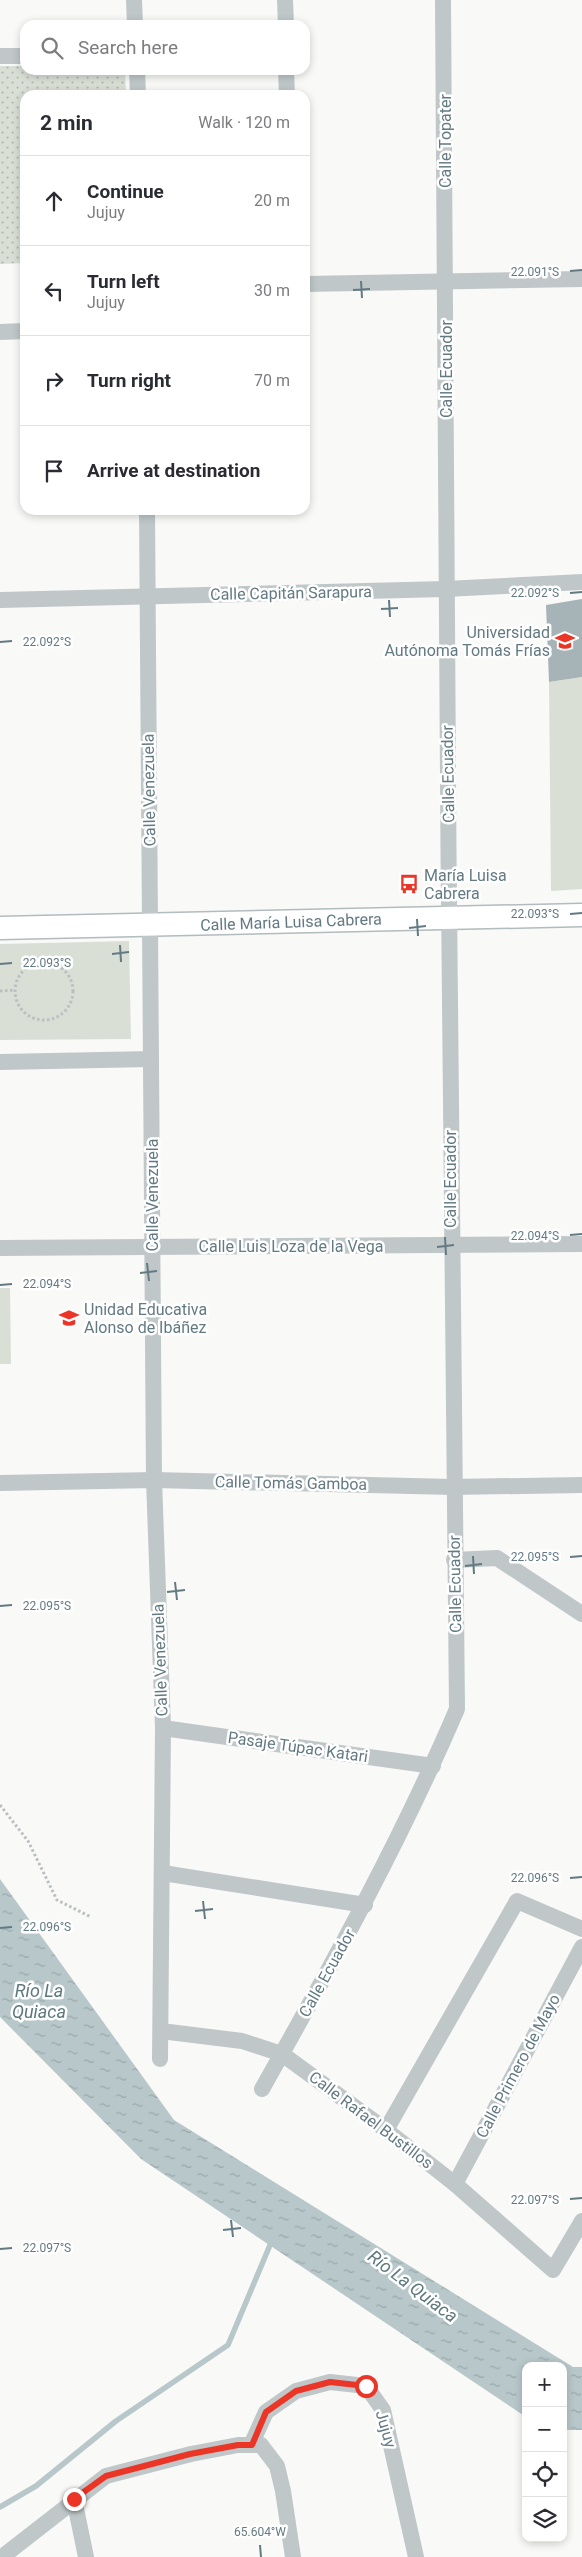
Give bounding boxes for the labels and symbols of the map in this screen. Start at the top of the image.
street label: Calle Topater [436,94,455,188]
text: 22.091°S [511,265,559,279]
street label: Calle Ecuador [437,320,456,418]
street label: Calle Capitán Sarapura [210,582,372,604]
text: 22.092°S [511,586,559,600]
place label: Universidad Autónoma Tomás Frías [384,623,550,660]
school or university icon: Universidad Autónoma Tomás Frías [554,630,576,652]
text: 22.092°S [23,635,71,649]
street label: Calle Ecuador [438,724,458,823]
street label: Calle Venezuela [139,733,159,847]
place label: María Luisa Cabrera [424,866,507,903]
bus stop icon: María Luisa Cabrera [398,873,420,895]
text: 22.093°S [511,907,559,921]
street label: Calle María Luisa Cabrera [200,909,382,935]
text: 22.093°S [23,956,71,970]
street label: Calle Ecuador [441,1130,460,1228]
street label: Calle Venezuela [143,1139,162,1251]
text: 22.094°S [511,1229,559,1243]
street label: Calle Luis Loza de la Vega [199,1237,383,1256]
text: 22.094°S [23,1277,71,1291]
place label: Unidad Educativa Alonso de Ibáñez [84,1300,207,1337]
school or university icon: Unidad Educativa Alonso de Ibáñez [58,1307,80,1329]
street label: Calle Tomás Gamboa [215,1472,367,1494]
street label: Calle Ecuador [445,1534,465,1633]
text: 22.095°S [511,1550,559,1564]
text: 22.095°S [23,1599,71,1613]
street label: Calle Venezuela [149,1603,171,1717]
street label: Pasaje Túpac Katari [227,1728,369,1766]
text: 22.096°S [511,1871,559,1885]
text: 22.096°S [23,1920,71,1934]
street label: Calle Ecuador [295,1925,359,2020]
water label: Río La Quiaca [12,1980,66,2022]
street label: Calle Primero de Mayo [472,1991,564,2141]
street label: Calle Rafael Bustillos [305,2067,437,2173]
text: 22.097°S [511,2193,559,2207]
text: 22.097°S [23,2241,71,2255]
water label: Río La Quiaca [364,2245,462,2327]
route start [355,2375,378,2398]
street label: Jujuy [372,2408,400,2450]
route end [63,2488,86,2511]
text: 65.604°W [234,2525,286,2539]

